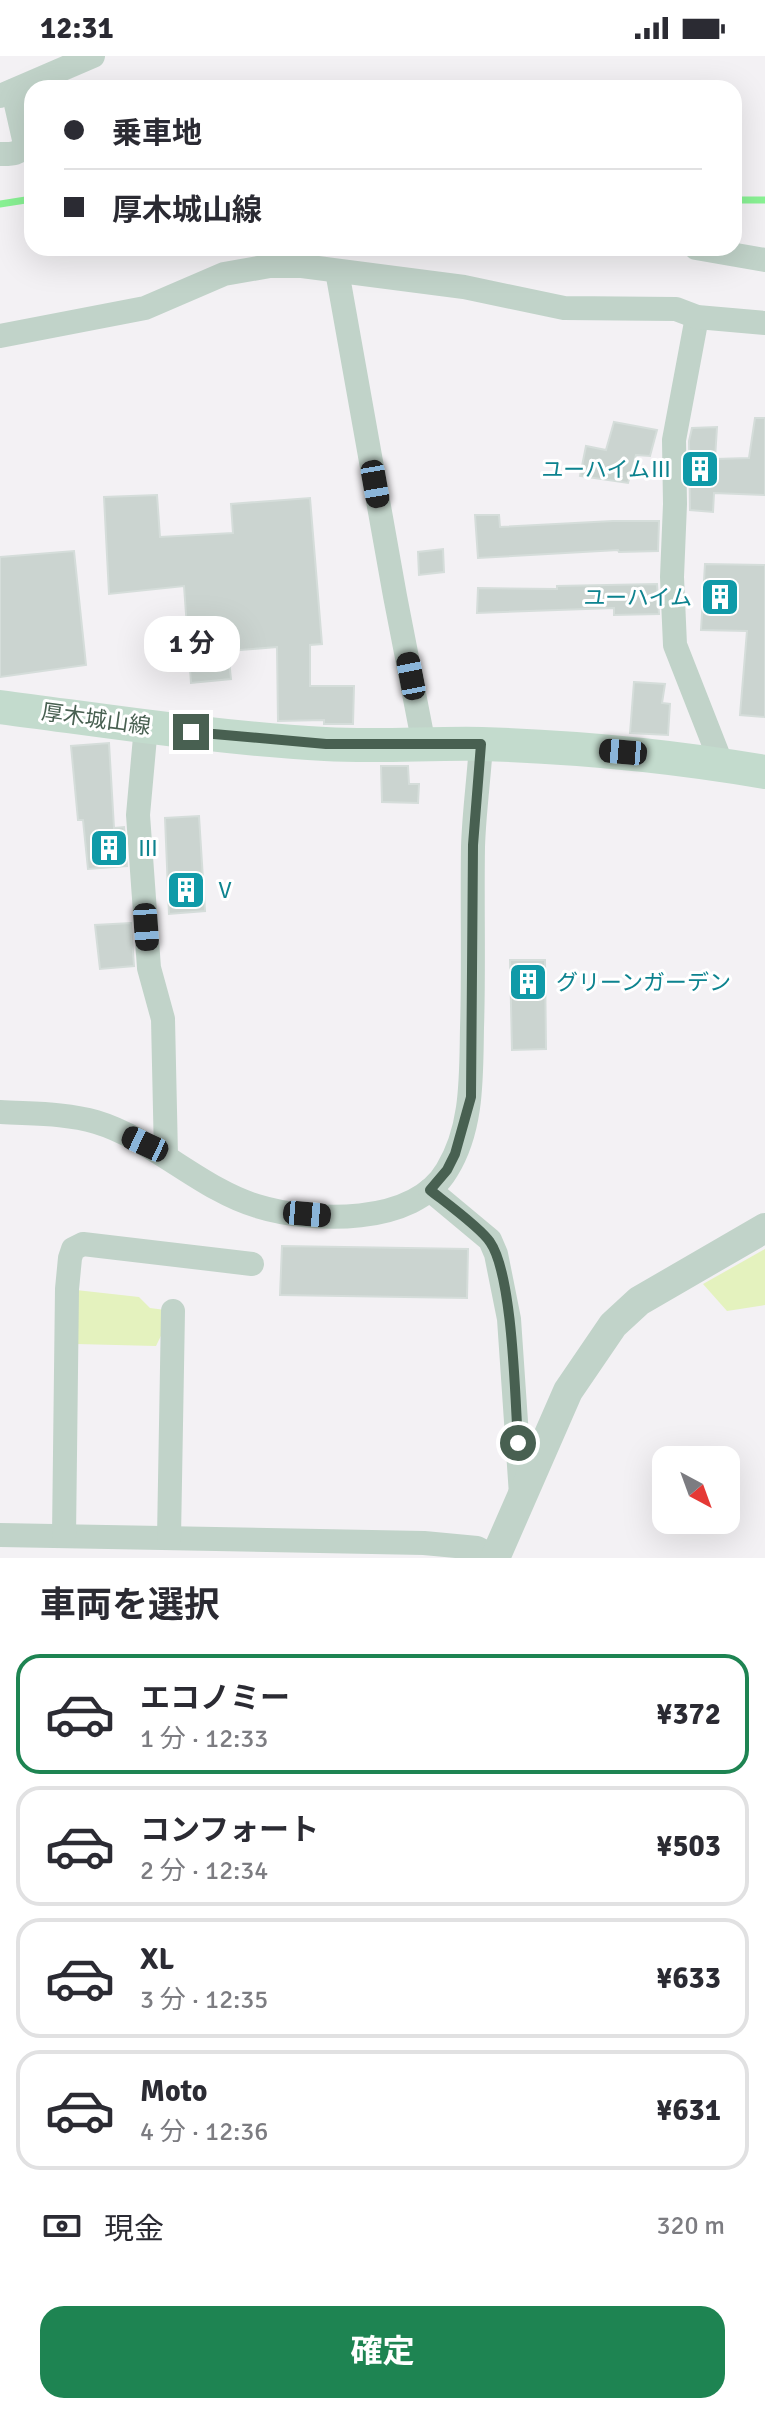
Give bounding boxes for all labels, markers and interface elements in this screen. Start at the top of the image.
text: 12:31 [40,10,114,47]
text: 乗車地 [112,115,202,152]
text: 厚木城山線 [112,192,262,229]
building icon: ユーハイムⅢ [679,448,721,490]
place label: ユーハイムⅢ [541,456,672,483]
car [359,458,391,510]
building icon: ユーハイム [699,576,741,618]
place label: ユーハイム [583,584,692,611]
callout: 1 分 [143,616,239,672]
text: 1 分 [169,628,215,660]
car [395,650,427,702]
street label: 厚木城山線 [40,698,152,740]
route end [173,714,209,750]
car [598,738,648,766]
building icon: Ⅲ [88,827,130,869]
place label: Ⅲ [137,835,159,862]
building icon: Ⅴ [165,869,207,911]
place label: Ⅴ [214,877,236,904]
car [132,902,160,952]
building icon: グリーンガーデン [507,961,549,1003]
place label: グリーンガーデン [556,969,731,996]
car [118,1123,172,1165]
car [282,1200,332,1228]
route start [500,1425,536,1461]
north arrow [652,1446,740,1534]
map controls [652,1446,740,1534]
text: 車両を選択 [40,1583,220,1628]
icon: car [44,1678,116,1750]
text: エコノミー [140,1680,290,1717]
text: ¥372 [656,1696,721,1733]
text: 1 分 · 12:33 [140,1723,268,1755]
icon: car [44,1810,116,1882]
text: コンフォート [140,1812,319,1849]
text: ¥503 [656,1828,721,1865]
text: 2 分 · 12:34 [140,1855,268,1887]
text: XL [140,1941,174,1978]
icon: car [44,1942,116,2014]
text: ¥633 [656,1960,721,1997]
text: 3 分 · 12:35 [140,1984,268,2016]
text: Moto [140,2073,207,2110]
icon: car [44,2074,116,2146]
text: ¥631 [656,2092,721,2129]
text: 4 分 · 12:36 [140,2116,268,2148]
icon: cash [40,2204,84,2248]
text: 320 m [656,2210,725,2242]
text: 現金 [104,2211,164,2248]
button: 確定 [40,2306,725,2398]

